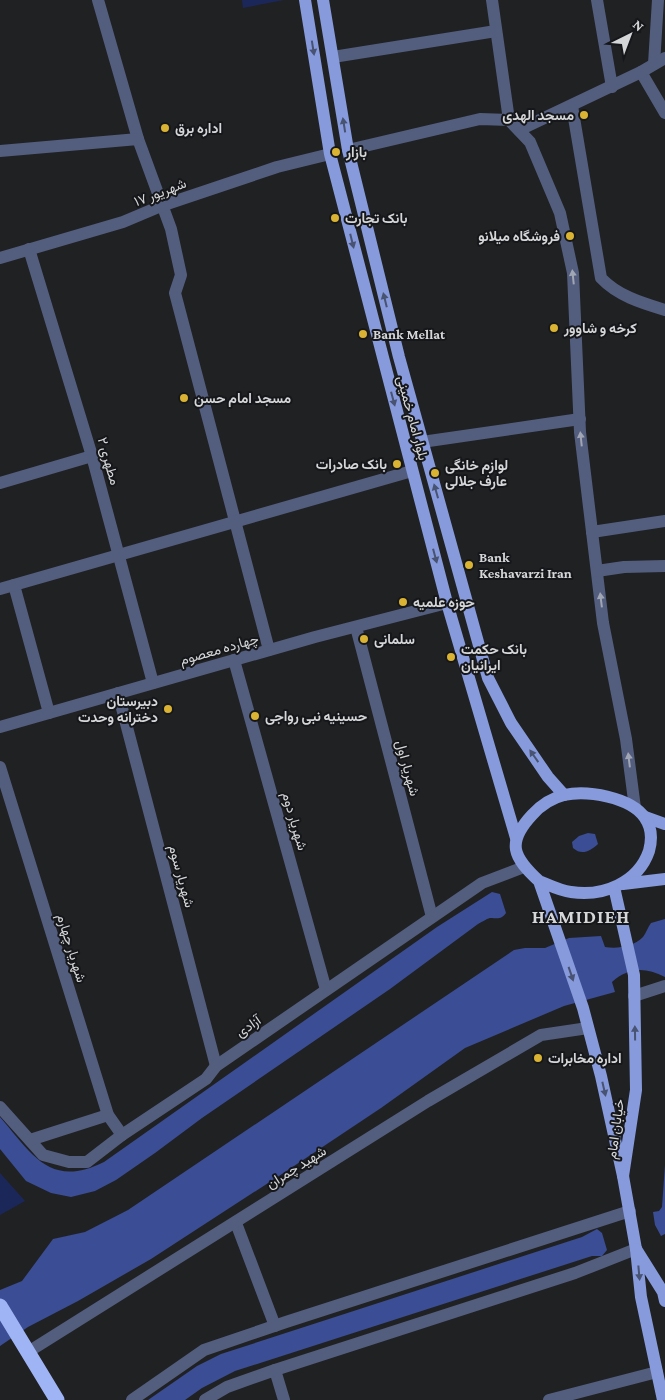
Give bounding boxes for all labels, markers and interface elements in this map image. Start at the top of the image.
north arrow [605,10,655,60]
text: N [630,16,648,35]
one-way arrow [309,41,317,57]
place label: مسجد الهدی [502,107,574,124]
marker: مسجد الهدی [578,109,590,121]
one-way arrow [339,117,347,133]
place label: اداره برق [175,120,222,137]
marker: اداره برق [159,122,171,134]
place label: بازار [345,144,367,161]
marker: بازار [330,146,342,158]
street label: ۱۷ شهریور [132,175,189,210]
place label: بانک تجارت [345,210,408,227]
marker: بانک تجارت [329,212,341,224]
place label: فروشگاه میلانو [478,228,560,245]
marker: فروشگاه میلانو [564,230,576,242]
one-way arrow [348,234,356,249]
one-way arrow [568,268,576,284]
one-way arrow [381,293,389,308]
place label: کرخه و شاوور [563,320,637,337]
marker: کرخه و شاوور [548,322,560,334]
place label: Bank Mellat [373,326,446,342]
marker: Bank Mellat [357,328,369,340]
street label: بلوار امام خمینی [393,374,432,462]
place label: مسجد امام حسن [194,390,292,407]
one-way arrow [389,391,397,406]
marker: مسجد امام حسن [178,392,190,404]
one-way arrow [577,431,585,447]
street label: مطهری ۲ [94,435,123,487]
place label: بانک صادرات [316,456,387,473]
place label: لوازم خانگی عارف جلالی [445,457,508,490]
marker: بانک صادرات [391,458,403,470]
marker: لوازم خانگی عارف جلالی [429,467,441,479]
one-way arrow [432,484,440,499]
one-way arrow [431,548,439,563]
place label: Bank Keshavarzi Iran [479,549,572,581]
marker: Bank Keshavarzi Iran [463,559,475,571]
one-way arrow [597,592,605,608]
place label: حوزه علمیه [413,594,475,611]
marker: حوزه علمیه [397,596,409,608]
street label: چهارده معصوم [178,630,261,670]
place label: سلمانی [374,631,415,648]
marker: سلمانی [358,633,370,645]
place label: بانک حکمت ایرانیان [461,641,527,674]
marker: بانک حکمت ایرانیان [445,651,457,663]
place label: دبیرستان دخترانه وحدت [78,693,158,726]
marker: دبیرستان دخترانه وحدت [162,703,174,715]
place label: حسینیه نبی رواجی [265,708,368,725]
marker: حسینیه نبی رواجی [249,710,261,722]
street label: شهریار اول [391,738,423,798]
one-way arrow [529,749,539,763]
one-way arrow [625,752,633,768]
street label: شهریار دوم [278,790,311,852]
street label: شهریار سوم [165,843,198,909]
district label: HAMIDIEH [532,906,630,927]
street label: شهریار چهارم [52,912,90,985]
one-way arrow [568,966,575,981]
street label: آزادی [232,1011,266,1041]
one-way arrow [631,1024,639,1040]
place label: اداره مخابرات [548,1050,622,1067]
marker: اداره مخابرات [532,1052,544,1064]
one-way arrow [600,1082,608,1097]
street label: خیابان امام [603,1098,628,1160]
street label: شهید چمران [263,1142,330,1193]
one-way arrow [635,1265,643,1281]

